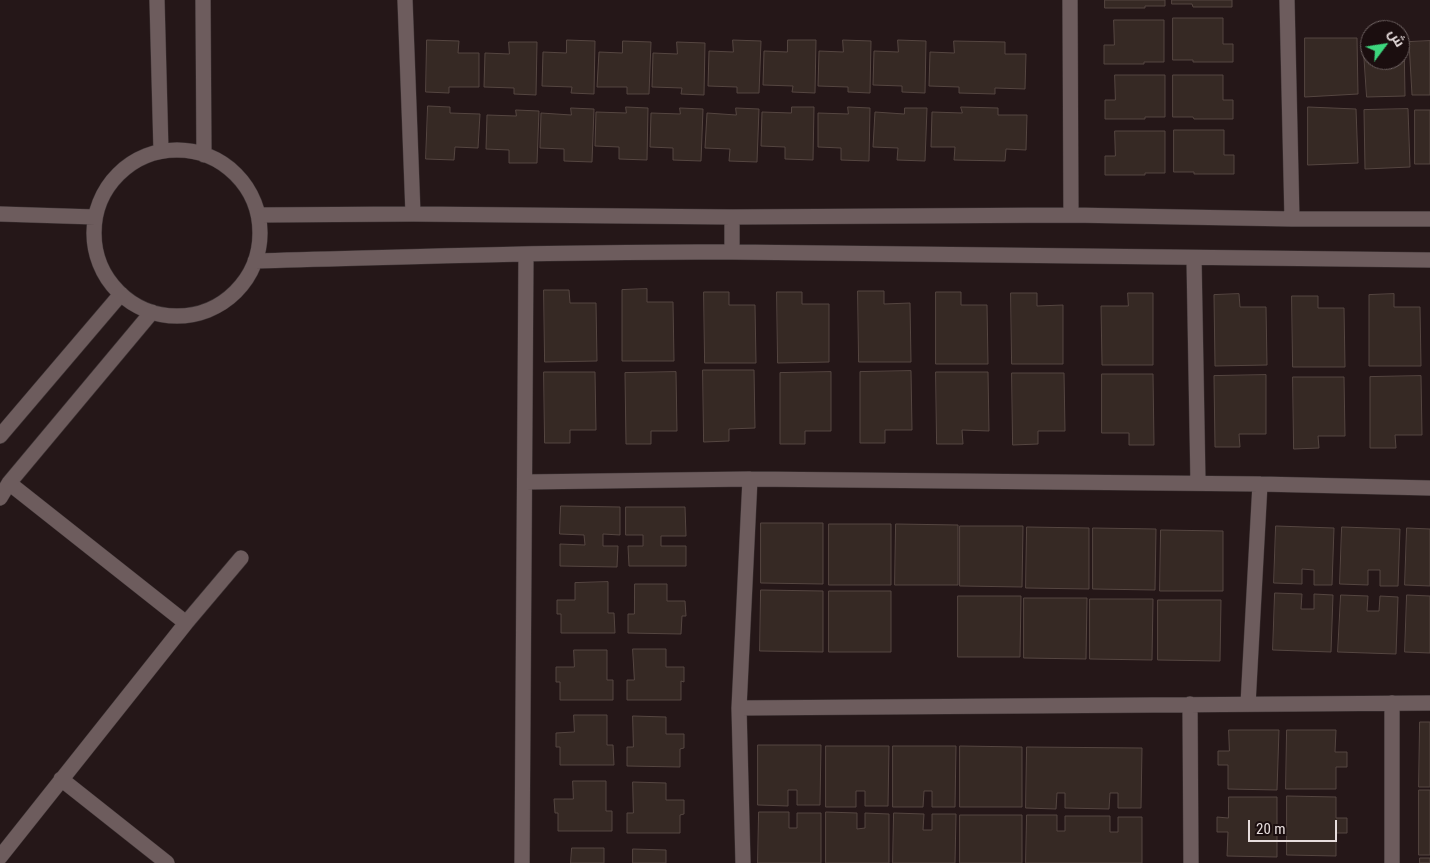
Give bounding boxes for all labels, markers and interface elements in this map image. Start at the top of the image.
north arrow [1360,20,1410,70]
text: ش [1386,26,1408,50]
scale bar [1250,810,1339,842]
text: 20 m [1256,820,1286,838]

